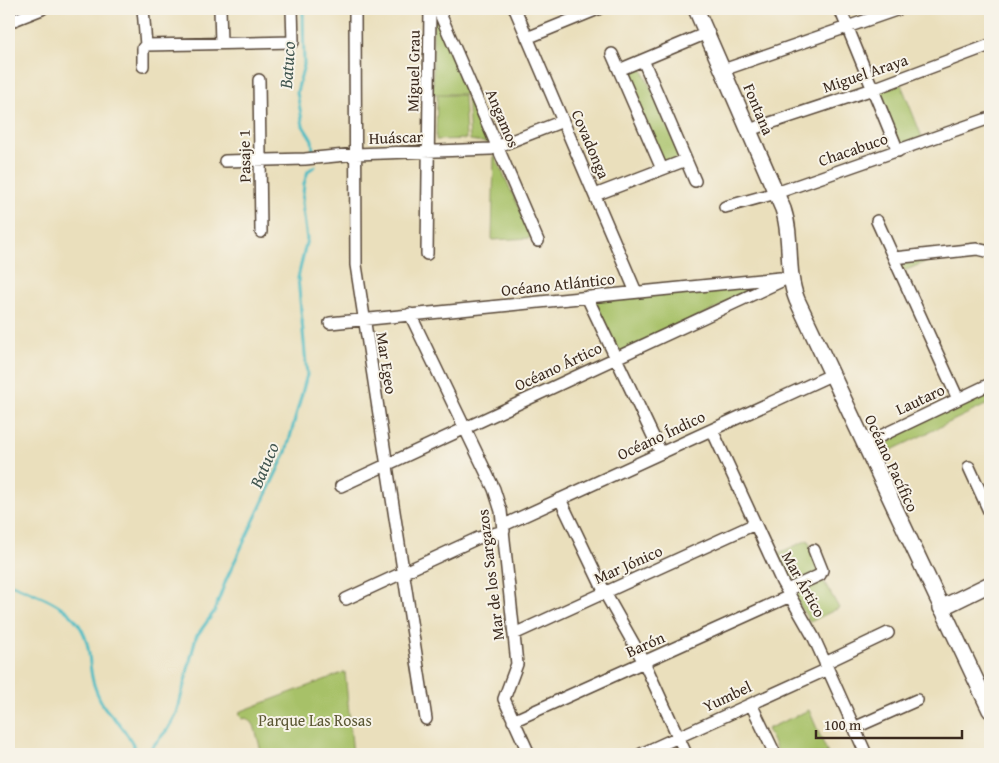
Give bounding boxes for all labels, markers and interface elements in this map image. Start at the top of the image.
street label: Miguel Grau [400,30,426,112]
water label: Batuco [272,40,302,91]
street label: Miguel Araya [819,47,911,99]
street label: Fontana [737,79,781,139]
street label: Angamos [480,85,526,151]
street label: Covadonga [566,106,616,183]
street label: Huáscar [368,124,424,150]
street label: Chacabuco [815,126,891,172]
street label: Pasaje 1 [232,129,256,183]
street label: Océano Atlántico [500,266,616,302]
street label: Mar Egeo [370,330,404,396]
street label: Océano Ártico [510,335,606,397]
street label: Lautaro [891,377,949,421]
street label: Océano Índico [613,404,709,466]
street label: Océano Pacífico [859,410,925,516]
water label: Batuco [242,438,286,493]
street label: Mar de los Sargazos [470,508,510,642]
street label: Mar Jónico [590,538,666,590]
street label: Mar Ártico [776,546,832,622]
street label: Barón [622,625,668,663]
street label: Yumbel [699,674,756,718]
park label: Parque Las Rosas [258,708,372,732]
scale bar [816,708,963,740]
text: 100 m [824,714,862,735]

